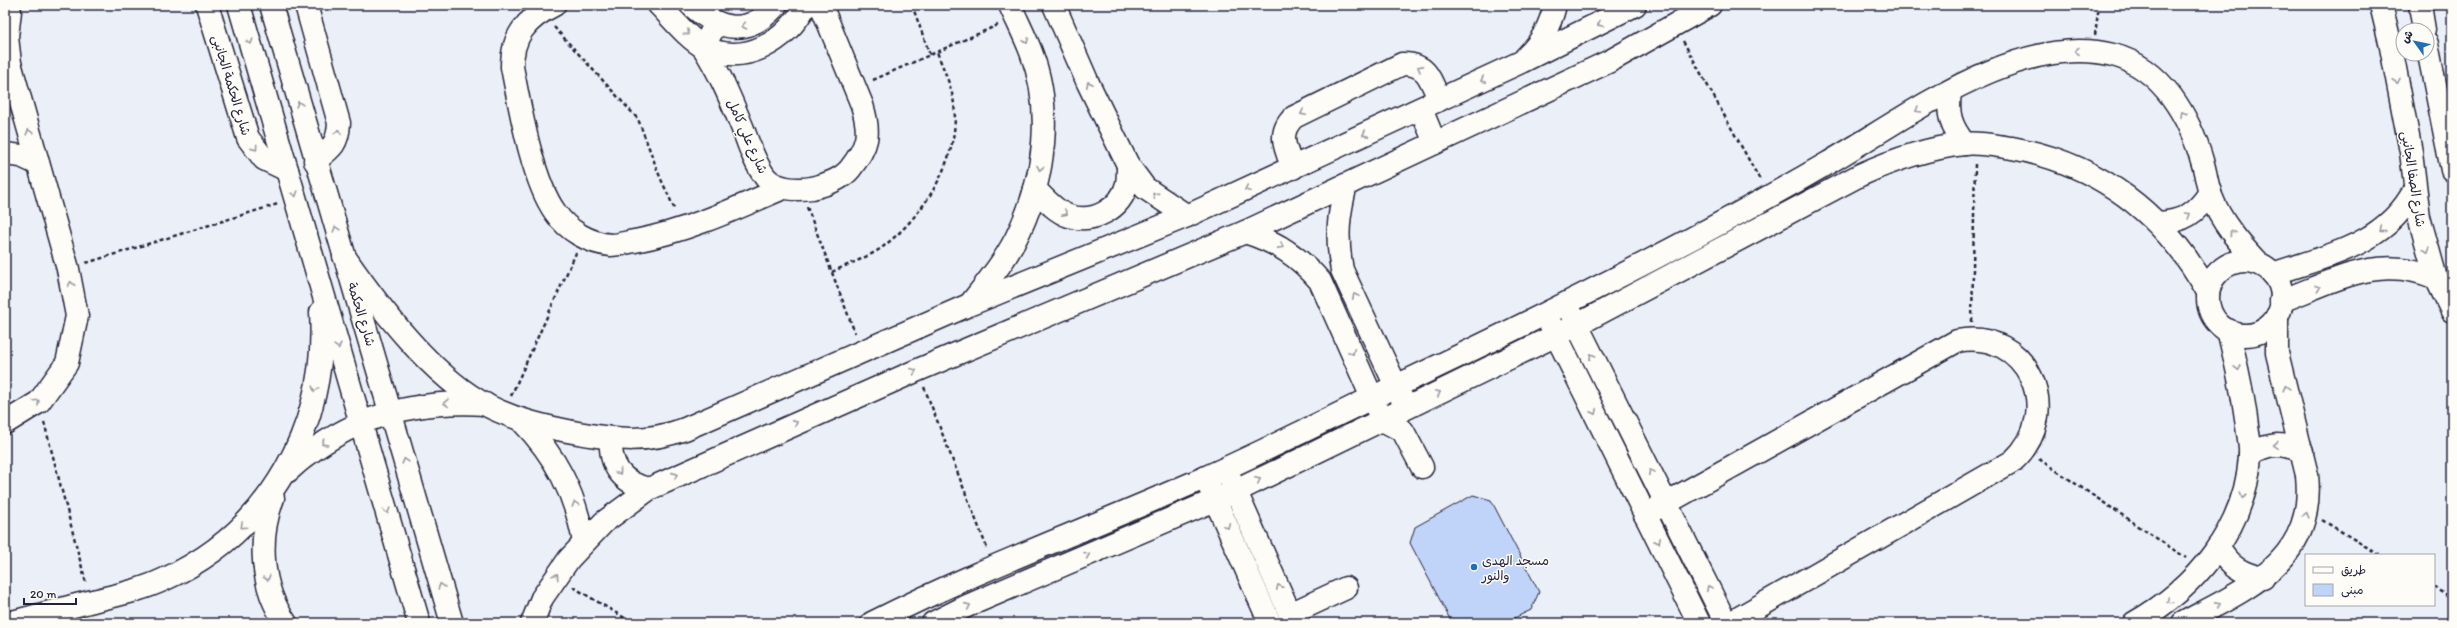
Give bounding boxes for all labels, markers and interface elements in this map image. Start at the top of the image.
one-way arrow [1597,19,1604,26]
one-way arrow [741,21,747,29]
north arrow [2395,22,2435,62]
one-way arrow [682,28,690,35]
text: ش [2398,28,2416,45]
street label: شارع الحكمة الجانبى [207,33,254,138]
one-way arrow [1021,36,1029,44]
one-way arrow [245,39,254,46]
one-way arrow [2074,47,2080,56]
one-way arrow [1417,65,1424,73]
one-way arrow [1480,75,1487,83]
one-way arrow [2393,78,2401,84]
one-way arrow [1086,81,1094,89]
street label: شارع علي كامل [721,97,771,178]
one-way arrow [295,101,304,108]
one-way arrow [1915,105,1922,112]
one-way arrow [1299,108,1307,116]
one-way arrow [2180,111,2187,118]
one-way arrow [25,128,34,135]
one-way arrow [333,128,342,135]
one-way arrow [1362,130,1369,138]
street label: شارع الصفا الجانبى [2397,130,2429,229]
one-way arrow [250,144,258,151]
one-way arrow [1036,165,1045,171]
one-way arrow [1244,184,1251,192]
one-way arrow [290,190,299,197]
one-way arrow [1152,192,1159,199]
one-way arrow [1061,208,1068,216]
one-way arrow [2184,213,2191,220]
one-way arrow [332,225,341,232]
one-way arrow [2380,225,2387,232]
one-way arrow [2230,231,2237,238]
one-way arrow [1277,242,1285,249]
one-way arrow [2423,247,2431,253]
street label: شارع الحكمة [343,280,378,348]
one-way arrow [67,281,76,287]
one-way arrow [2314,284,2321,292]
one-way arrow [1351,293,1359,300]
one-way arrow [334,343,342,349]
one-way arrow [1347,348,1355,355]
one-way arrow [1589,353,1597,360]
one-way arrow [2233,365,2241,371]
one-way arrow [910,368,917,376]
one-way arrow [311,385,320,392]
one-way arrow [2282,385,2290,391]
one-way arrow [1433,390,1441,398]
one-way arrow [32,399,40,407]
one-way arrow [443,399,449,407]
one-way arrow [1589,408,1597,415]
one-way arrow [791,420,798,428]
one-way arrow [321,438,328,446]
one-way arrow [2273,441,2279,450]
one-way arrow [401,457,410,464]
one-way arrow [614,467,621,474]
one-way arrow [1648,469,1656,476]
one-way arrow [672,472,679,480]
one-way arrow [1253,477,1261,485]
one-way arrow [2239,493,2248,500]
one-way arrow [571,501,580,508]
one-way arrow [382,507,391,514]
one-way arrow [2301,512,2310,519]
one-way arrow [240,522,248,529]
one-way arrow [1222,522,1230,529]
one-way arrow [1653,537,1661,544]
one-way arrow [1084,551,1091,559]
place label: مسجد الهدى والنور [1481,553,1549,584]
legend [2305,554,2435,606]
marker: مسجد الهدى والنور [1469,562,1479,572]
text: طريق [2341,563,2366,577]
one-way arrow [552,573,559,580]
one-way arrow [262,574,271,581]
scale bar [24,580,76,606]
one-way arrow [437,582,446,589]
text: مبنى [2341,583,2364,598]
one-way arrow [1275,584,1283,591]
one-way arrow [1706,585,1714,592]
text: 20 m [30,587,57,601]
one-way arrow [2166,596,2173,603]
one-way arrow [2214,602,2221,609]
one-way arrow [964,603,971,611]

